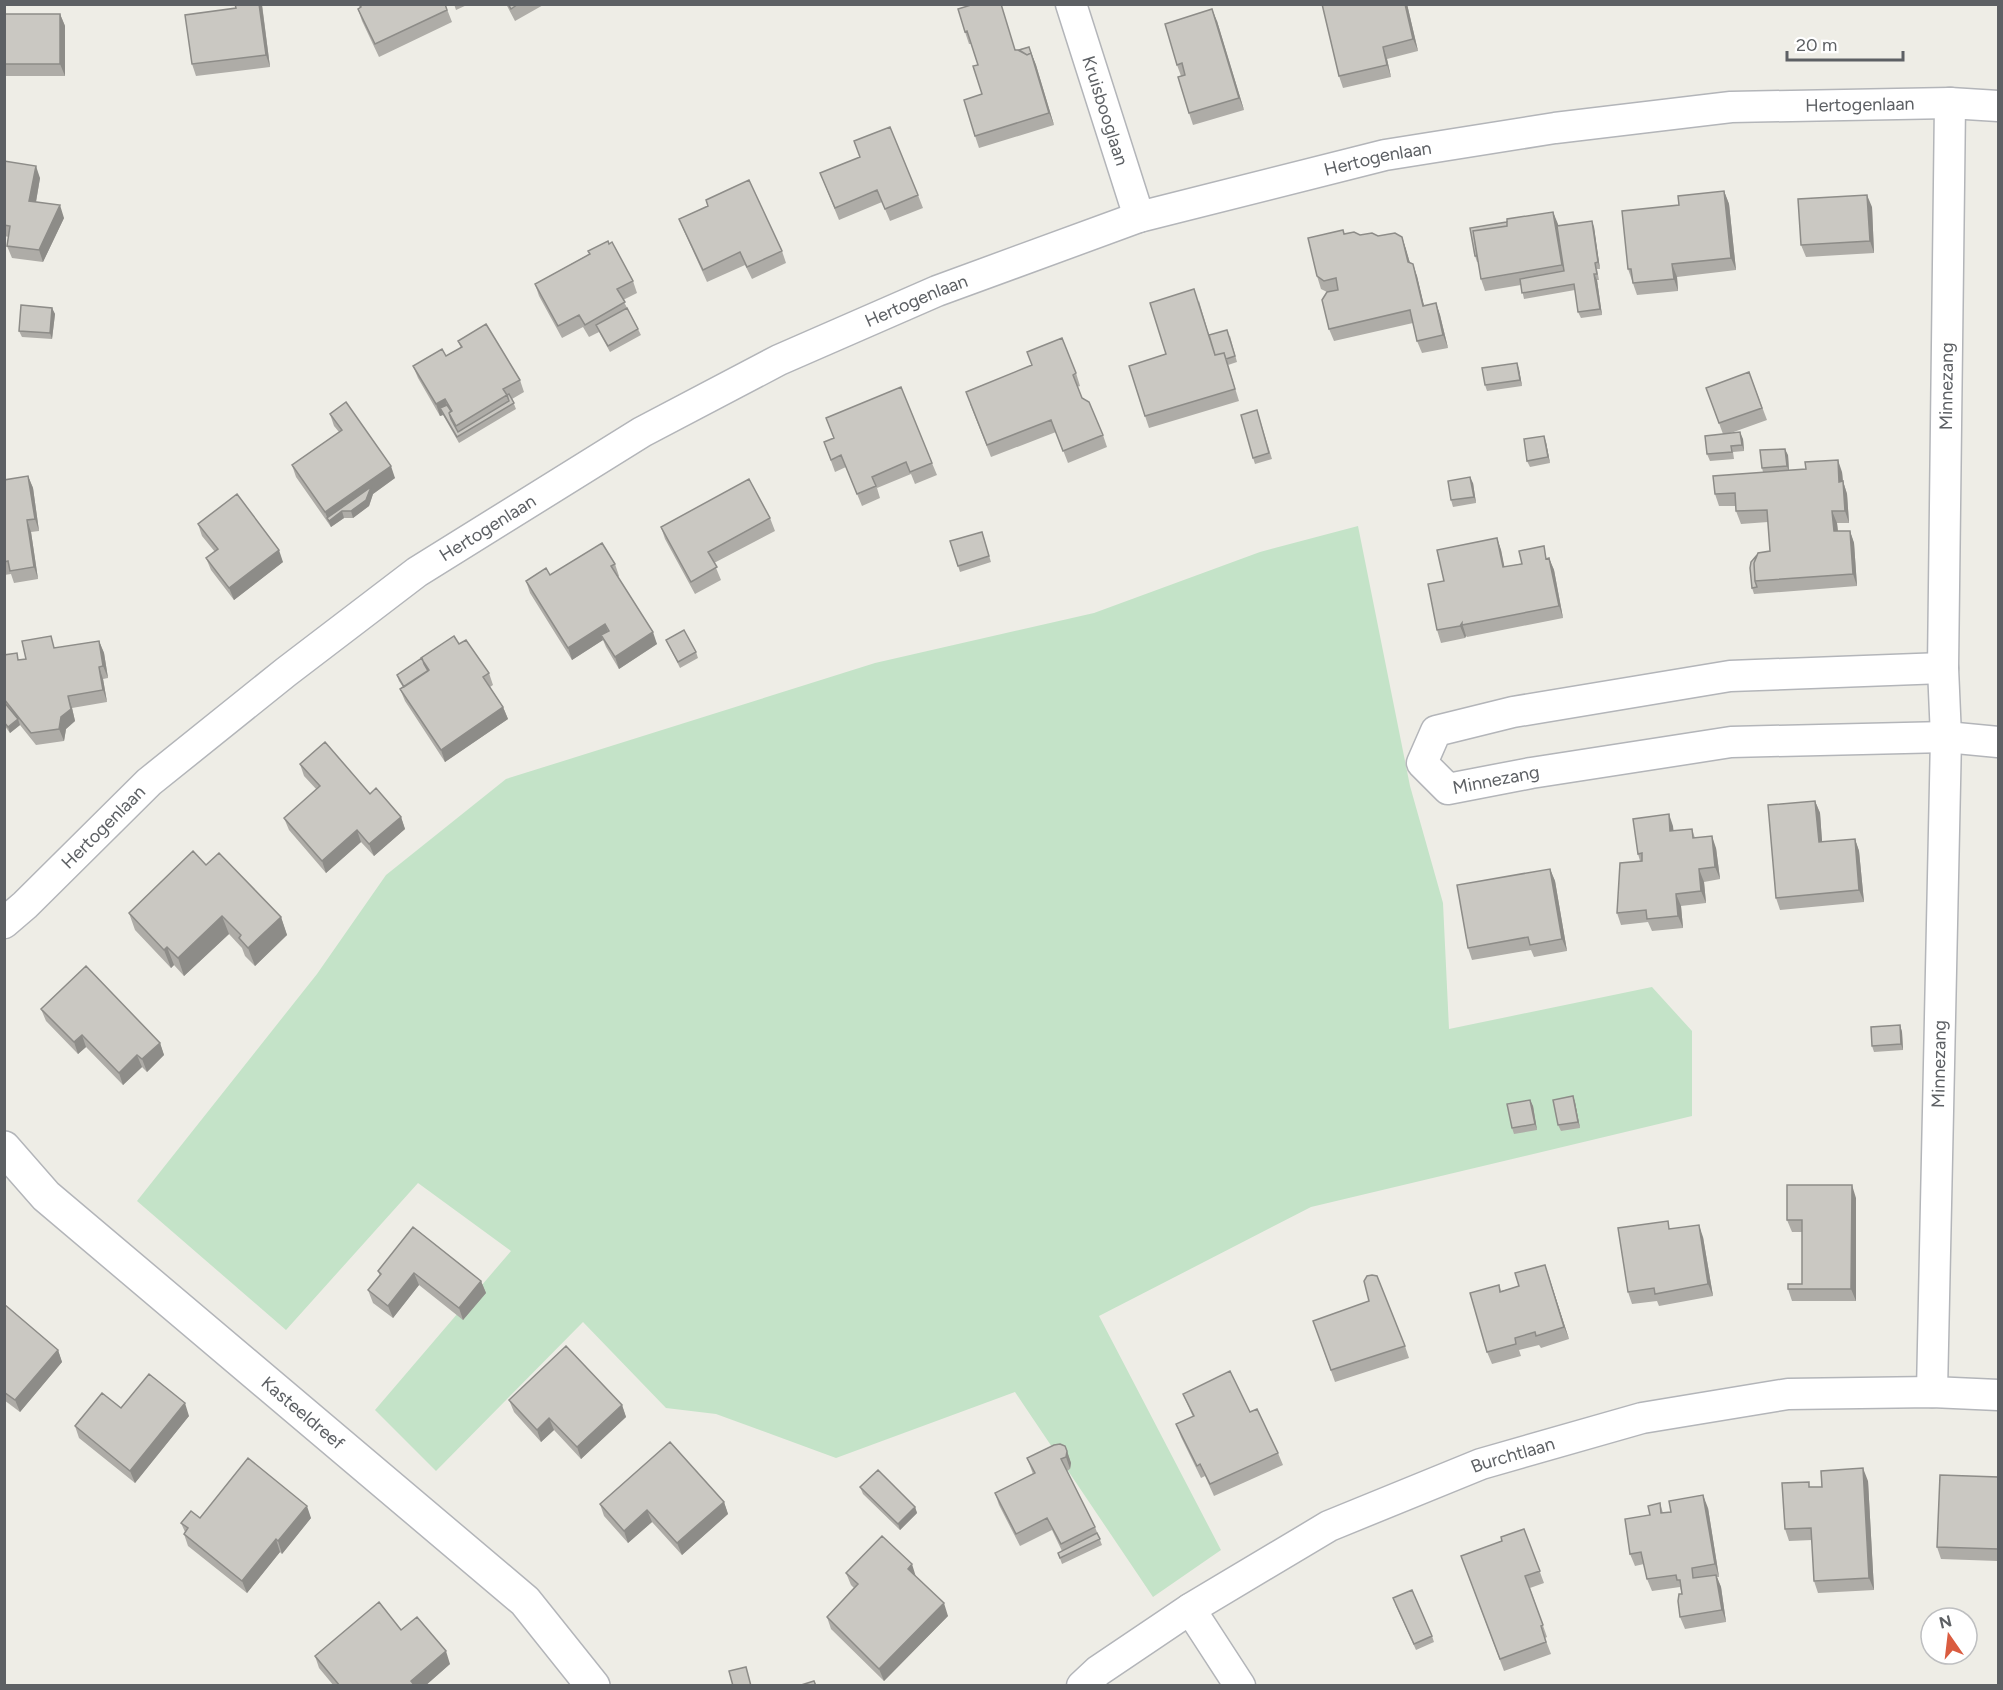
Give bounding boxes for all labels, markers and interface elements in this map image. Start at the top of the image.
scale bar [1787,24,1902,62]
text: 20 m [1796,34,1837,56]
street label: Kruisbooglaan [1077,53,1133,168]
street label: Hertogenlaan [1805,93,1915,117]
street label: Hertogenlaan [1322,137,1433,181]
street label: Hertogenlaan [861,270,971,332]
street label: Minnezang [1935,342,1958,430]
street label: Hertogenlaan [435,490,540,566]
street label: Minnezang [1451,761,1541,799]
street label: Hertogenlaan [57,781,150,874]
street label: Minnezang [1927,1020,1951,1108]
street label: Kasteeldreef [257,1372,349,1455]
street label: Burchtlaan [1468,1433,1557,1478]
north arrow [1919,1606,1979,1666]
text: N [1937,1611,1954,1633]

